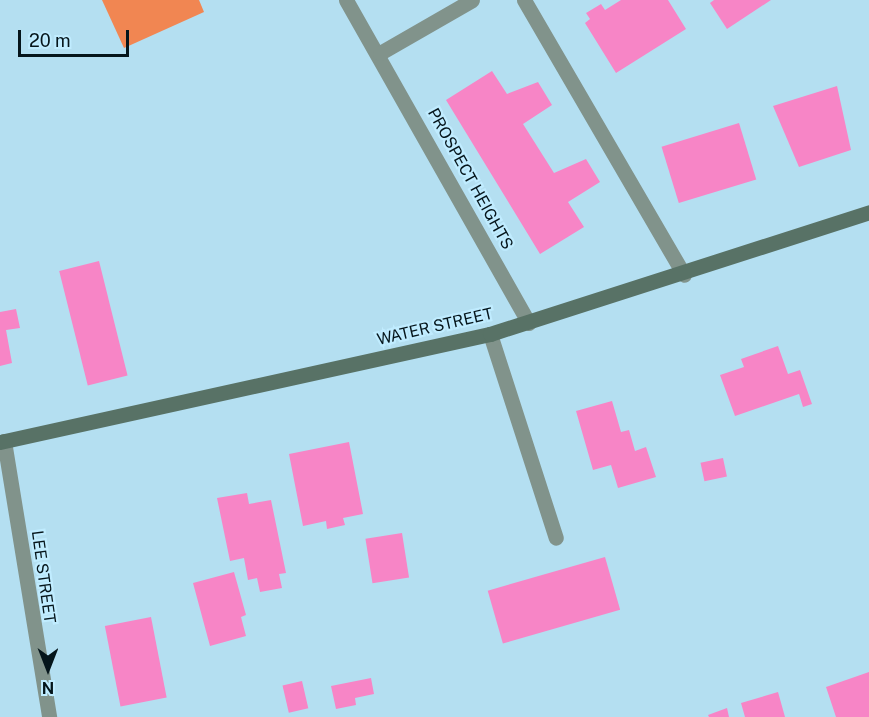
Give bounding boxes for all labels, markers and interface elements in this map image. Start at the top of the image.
scale bar [21,18,132,56]
text: 20 m [29,30,71,51]
street label: PROSPECT HEIGHTS [423,105,517,253]
street label: WATER STREET [375,304,495,350]
street label: LEE STREET [27,529,59,625]
north arrow [18,639,78,699]
text: N [42,678,54,697]

